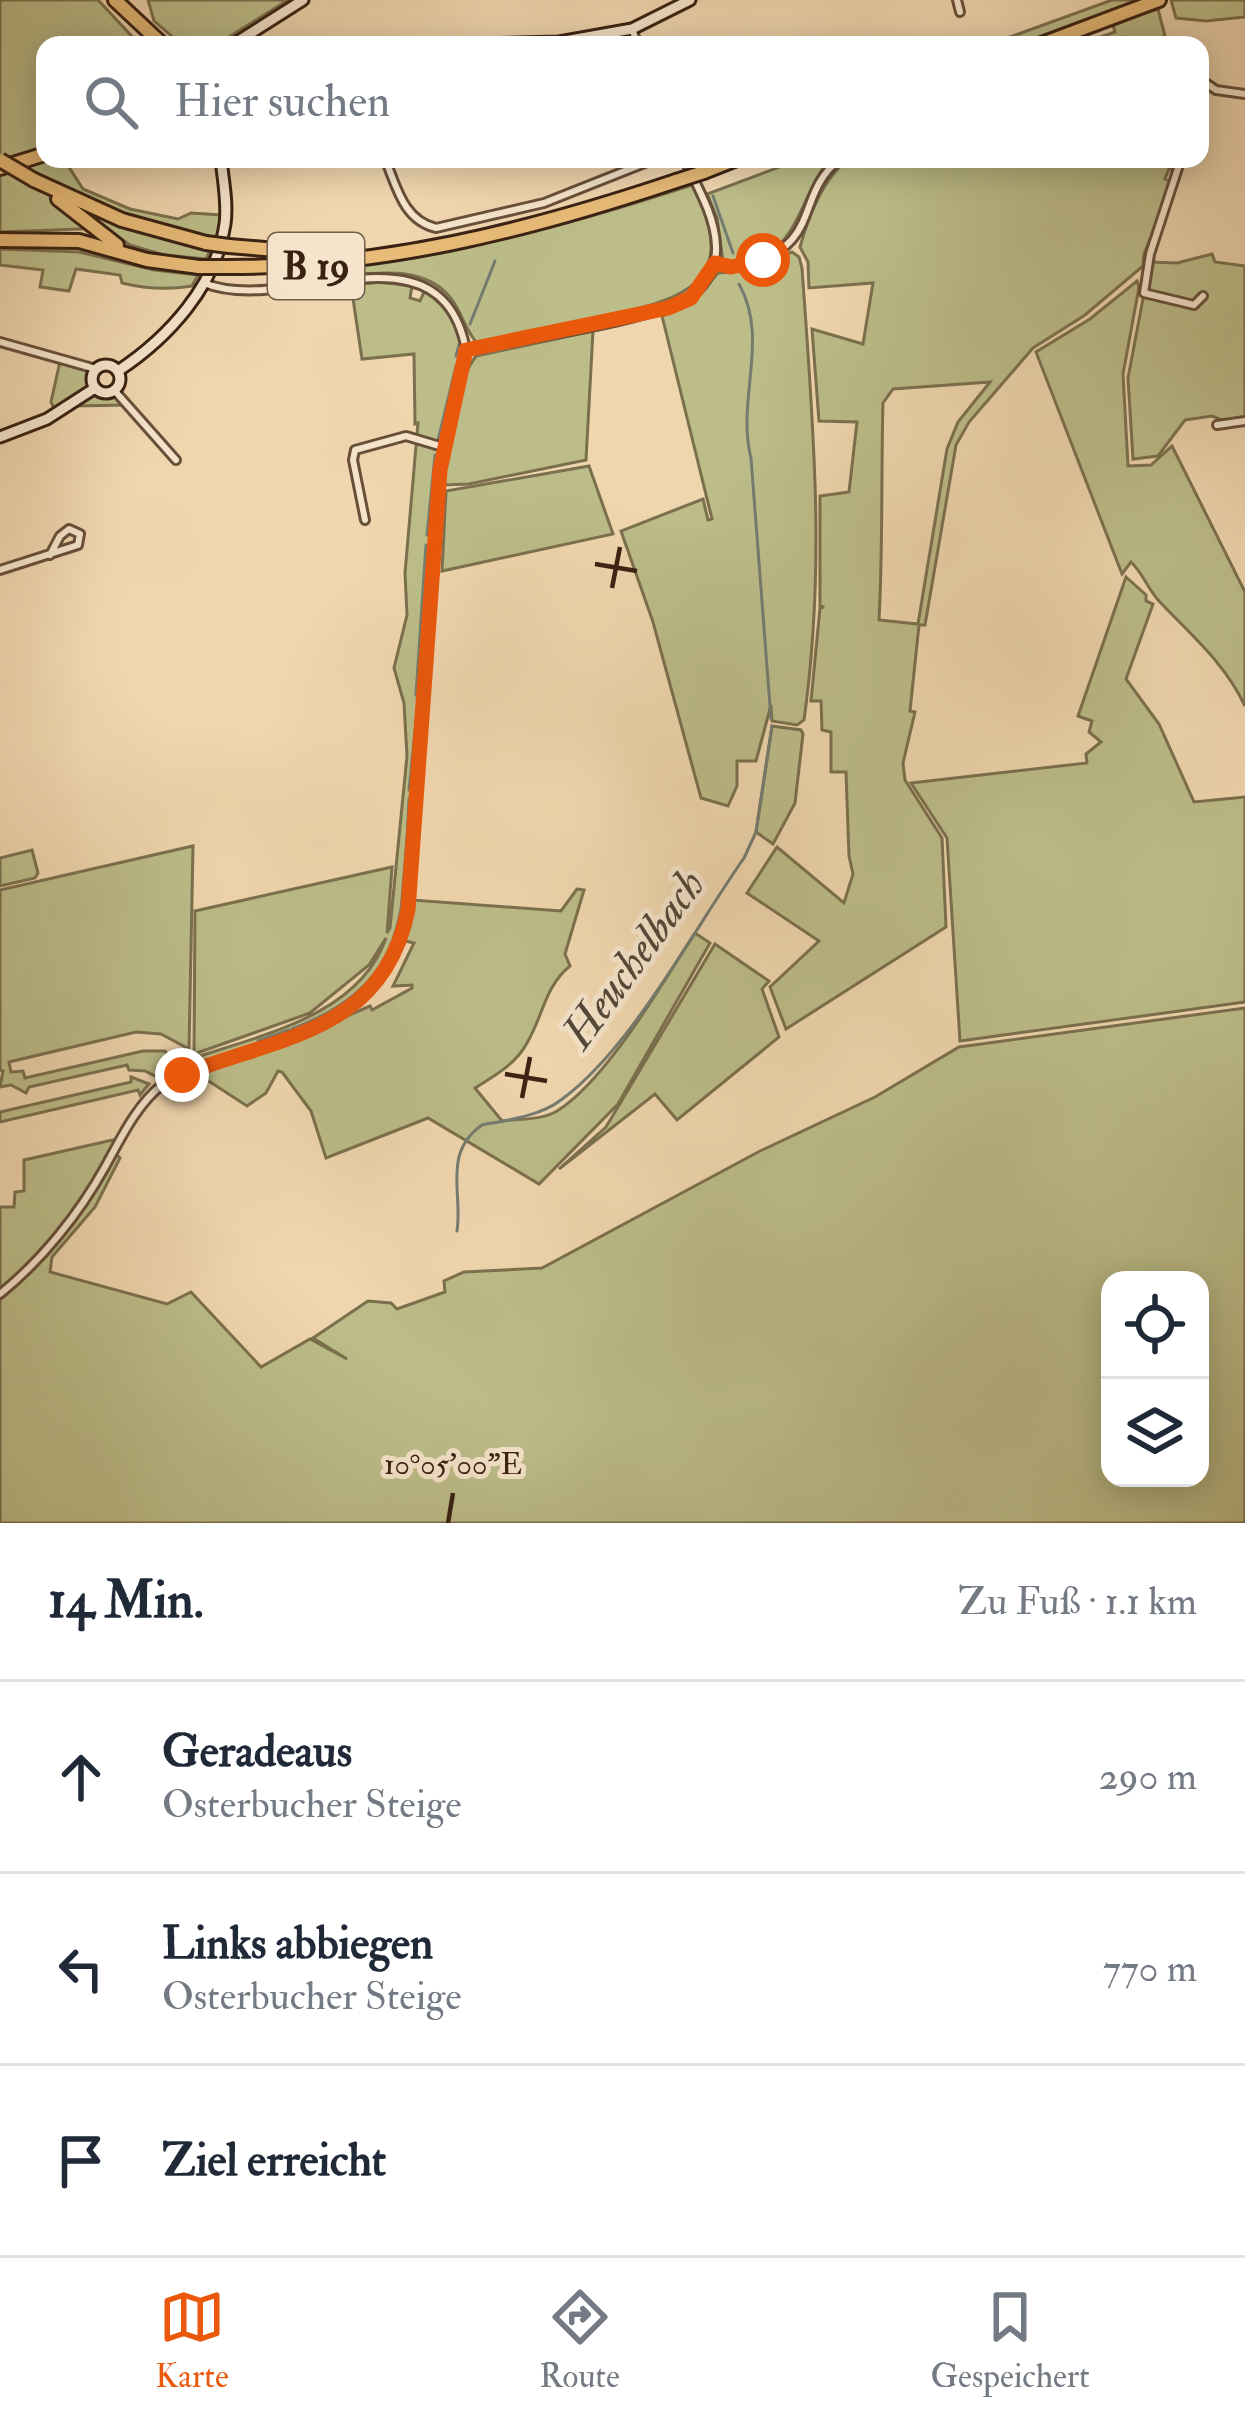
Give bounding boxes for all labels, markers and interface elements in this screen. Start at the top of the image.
search box [36,36,1209,168]
icon: search [78,69,144,135]
text: Hier suchen [174,74,390,130]
road number: B 19 [268,233,364,299]
route start [736,233,790,287]
water label: Heuchelbach [549,859,718,1061]
route end [155,1048,209,1102]
map controls [1101,1271,1209,1487]
button: locate [1101,1271,1209,1379]
button: layers [1101,1379,1209,1487]
text: 10°05'00"E [384,1446,522,1483]
text: 14 Min. [48,1569,204,1633]
text: Zu Fuß · 1.1 km [958,1577,1197,1626]
text: Geradeaus [162,1724,352,1780]
icon: ahead [48,1744,114,1810]
text: 290 m [1099,1752,1197,1801]
text: Osterbucher Steige [162,1780,462,1829]
text: Links abbiegen [162,1916,433,1972]
icon: left [48,1936,114,2002]
text: 770 m [1103,1944,1197,1993]
text: Osterbucher Steige [162,1972,462,2021]
icon: arrive [48,2128,114,2194]
text: Ziel erreicht [162,2133,386,2189]
tab: Karte [155,2284,229,2397]
tab: Route [539,2284,620,2397]
tab: Gespeichert [930,2284,1090,2397]

